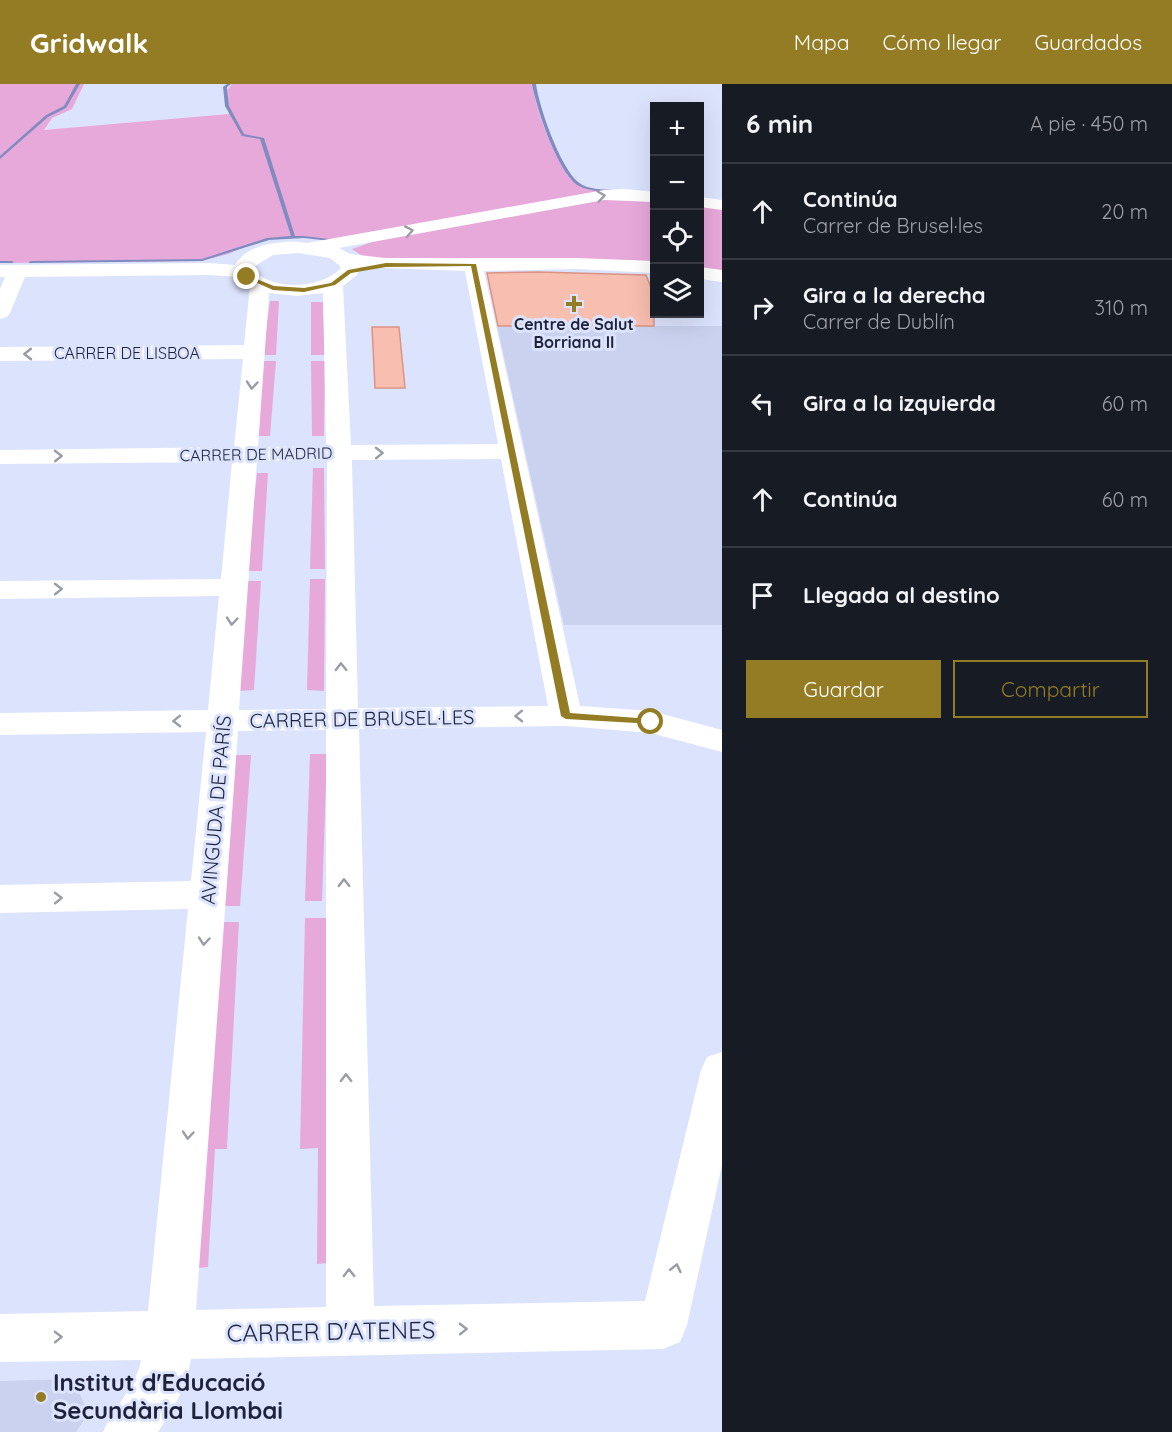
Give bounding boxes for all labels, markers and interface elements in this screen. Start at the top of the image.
text: Gridwalk [30,25,149,60]
text: Mapa [794,29,849,55]
text: Cómo llegar [882,29,1001,55]
text: Guardados [1034,29,1142,55]
map controls [650,102,704,318]
button: + [650,102,704,156]
text: 6 min [746,107,813,140]
text: A pie · 450 m [1030,111,1148,136]
button: − [650,156,704,210]
text: Continúa [803,185,898,213]
one-way arrow [596,191,606,203]
icon: ahead [746,195,779,228]
text: 20 m [1101,199,1148,224]
button: locate [650,210,704,264]
text: Carrer de Brusel·les [803,213,983,238]
one-way arrow [404,225,414,238]
route end [233,263,259,289]
button: layers [650,264,704,318]
text: Gira a la derecha [803,281,986,309]
icon: right [746,291,779,324]
marker: Centre de Salut Borriana II [565,295,583,313]
text: 310 m [1095,295,1148,320]
text: Carrer de Dublín [803,309,955,334]
place label: Centre de Salut Borriana II [514,314,634,352]
street label: CARRER DE LISBOA [54,343,200,363]
one-way arrow [24,348,33,360]
one-way arrow [246,380,259,389]
icon: left [746,387,779,420]
text: Gira a la izquierda [803,389,996,417]
text: 60 m [1102,391,1148,416]
street label: CARRER DE MADRID [179,443,333,465]
one-way arrow [375,446,384,459]
one-way arrow [54,450,63,462]
icon: ahead [746,483,779,516]
text: Continúa [803,485,898,513]
text: 60 m [1102,487,1148,512]
icon: arrive [746,579,779,612]
text: Llegada al destino [803,581,1000,609]
one-way arrow [54,583,63,596]
one-way arrow [226,616,239,625]
button: Guardar [746,660,941,718]
button: Compartir [953,660,1148,718]
one-way arrow [335,662,347,671]
street label: CARRER DE BRUSEL·LES [249,704,475,733]
route start [637,708,663,734]
one-way arrow [515,710,524,722]
street label: AVINGUDA DE PARÍS [195,714,236,906]
one-way arrow [173,715,182,728]
one-way arrow [338,878,350,887]
one-way arrow [54,891,63,904]
one-way arrow [198,936,211,945]
one-way arrow [340,1073,353,1082]
one-way arrow [182,1130,195,1139]
one-way arrow [668,1264,681,1274]
one-way arrow [343,1268,355,1277]
street label: CARRER D'ATENES [226,1314,436,1348]
one-way arrow [459,1323,468,1335]
one-way arrow [54,1331,63,1343]
place label: Institut d'Educació Secundària Llombai [53,1367,283,1425]
marker: Institut d'Educació Secundària Llombai [34,1390,48,1404]

